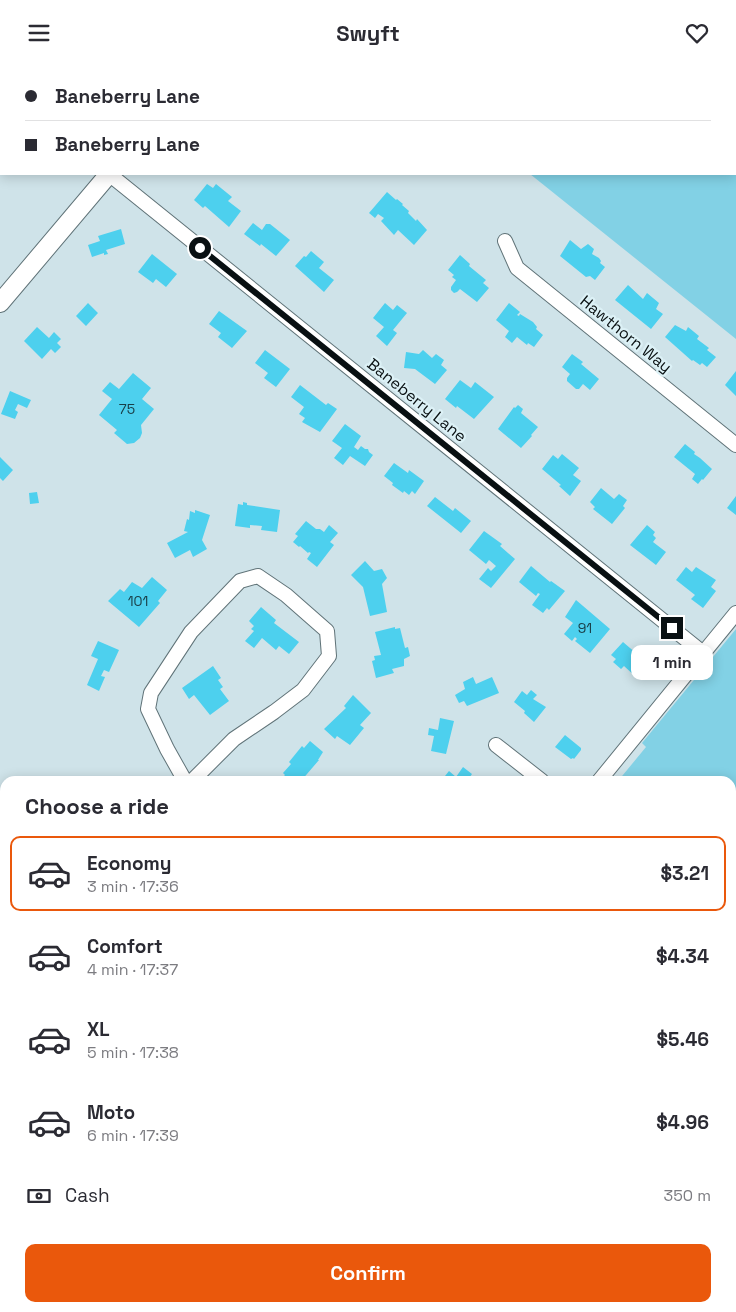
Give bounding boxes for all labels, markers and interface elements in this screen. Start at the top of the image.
icon: menu [25,19,53,47]
text: Swyft [336,19,400,47]
icon: heart [683,19,711,47]
text: Baneberry Lane [55,84,200,109]
text: Baneberry Lane [55,132,200,157]
route start [189,237,211,259]
street label: Hawthorn Way [576,291,676,377]
street label: Baneberry Lane [363,353,471,447]
house number: 75 [119,400,135,418]
house number: 101 [128,592,148,610]
route end [661,617,683,639]
house number: 91 [578,619,592,637]
callout: 1 min [631,645,713,681]
text: 1 min [652,652,692,673]
text: Choose a ride [25,792,169,820]
icon: car [27,851,72,896]
text: Economy [87,851,171,876]
text: $3.21 [660,861,709,886]
text: 3 min · 17:36 [87,876,179,897]
icon: car [27,934,72,979]
text: Comfort [87,934,163,959]
text: $4.34 [656,944,709,969]
text: 4 min · 17:37 [87,959,178,980]
icon: car [27,1017,72,1062]
text: XL [87,1017,110,1042]
text: $5.46 [657,1027,709,1052]
text: 5 min · 17:38 [87,1042,179,1063]
icon: car [27,1100,72,1145]
text: Moto [87,1100,135,1125]
text: $4.96 [656,1110,709,1135]
text: 6 min · 17:39 [87,1125,179,1146]
icon: cash [25,1182,53,1210]
text: Cash [65,1183,110,1208]
text: 350 m [664,1185,711,1206]
button: Confirm [25,1244,711,1302]

